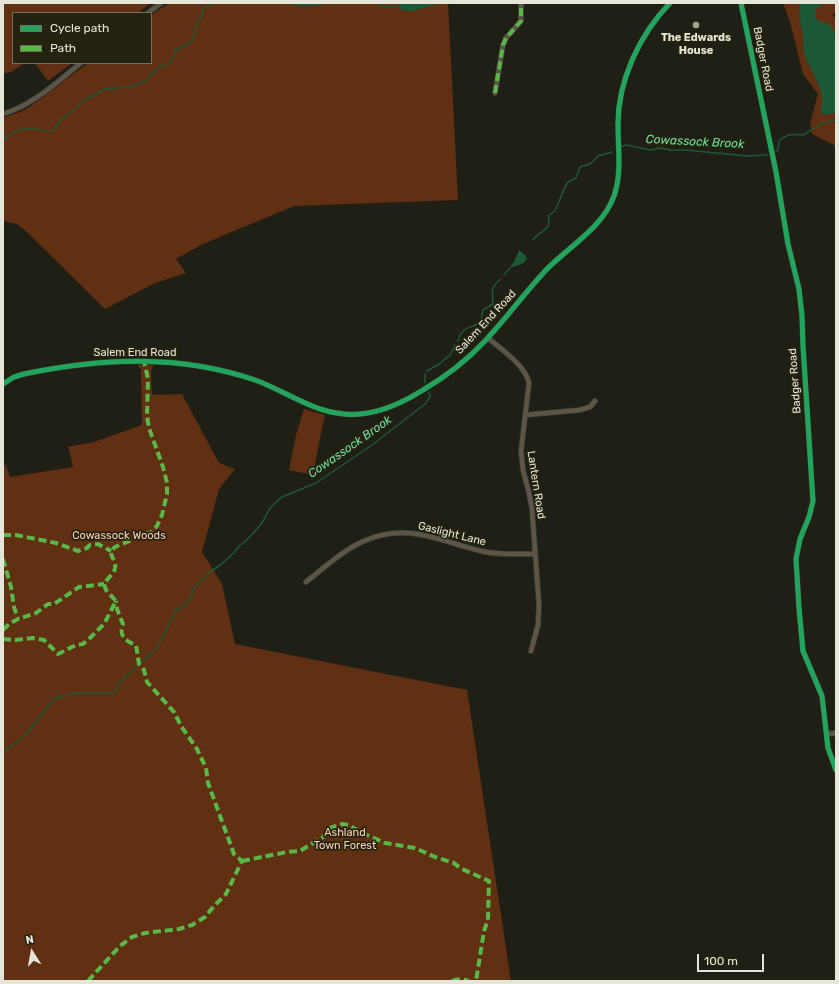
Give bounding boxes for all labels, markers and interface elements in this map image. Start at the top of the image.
legend [12,12,152,64]
marker: The Edwards House [691,20,701,30]
text: Cycle path [50,21,109,35]
street label: Badger Road [750,26,776,92]
place label: The Edwards House [661,31,731,57]
text: Path [50,41,76,55]
water label: Cowassock Brook [645,132,745,152]
street label: Salem End Road [453,287,519,357]
street label: Salem End Road [94,346,176,360]
street label: Badger Road [786,348,804,414]
water label: Cowassock Brook [305,413,395,481]
street label: Lantern Road [524,450,548,520]
street label: Gaslight Lane [417,519,487,549]
park label: Cowassock Woods [72,529,166,543]
park label: Ashland Town Forest [314,826,376,852]
north arrow [12,932,52,972]
text: N [24,933,35,947]
scale bar [699,946,766,972]
text: 100 m [704,954,738,968]

